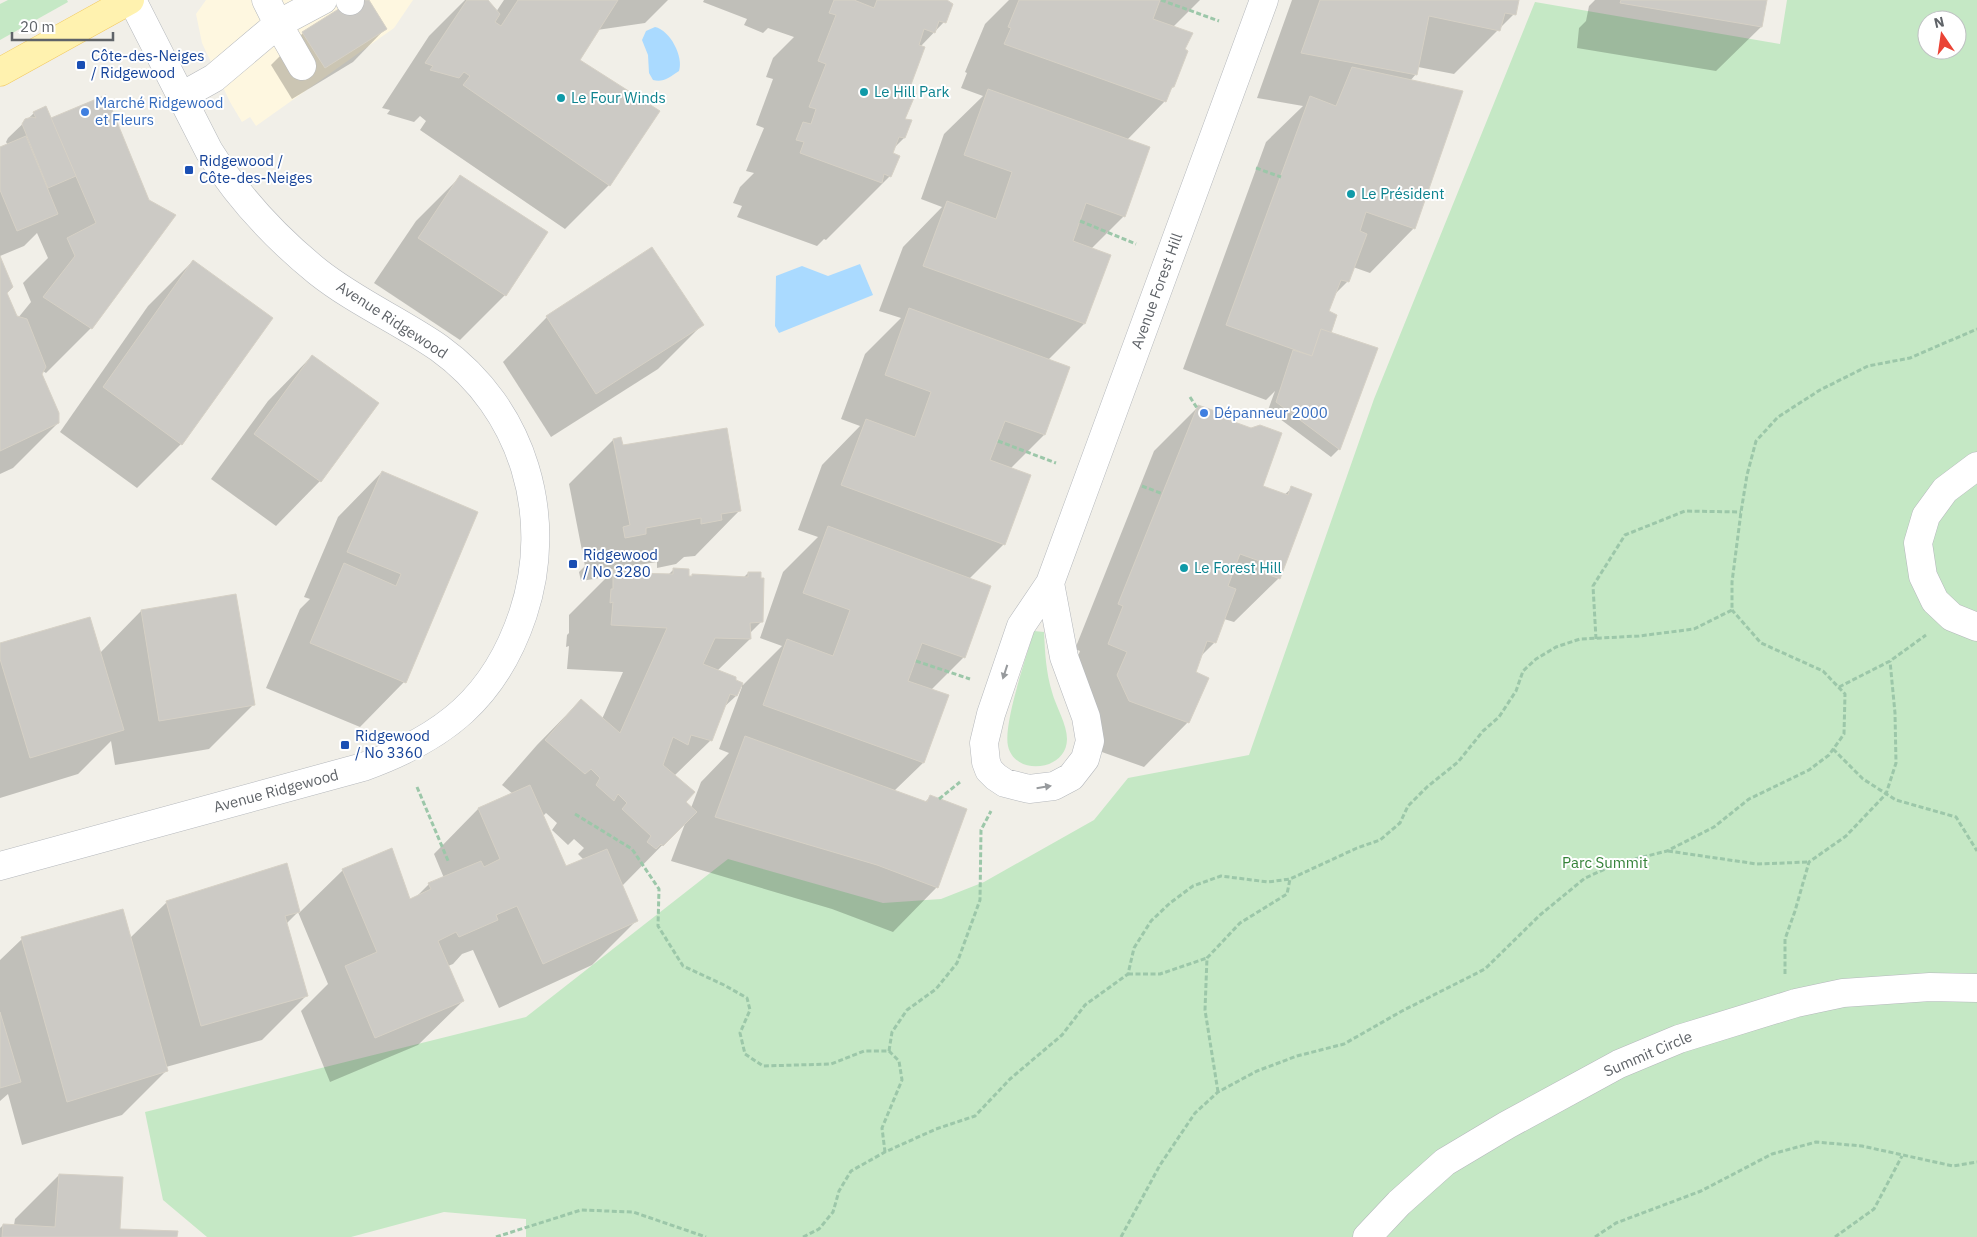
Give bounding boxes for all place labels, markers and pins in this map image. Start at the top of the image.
place label: Côte-des-Neiges / Ridgewood [91,46,204,82]
marker: Côte-des-Neiges / Ridgewood [75,59,87,71]
place label: Le Hill Park [874,82,950,101]
marker: Le Hill Park [858,86,870,98]
place label: Le Four Winds [571,88,666,107]
marker: Le Four Winds [555,92,567,104]
place label: Marché Ridgewood et Fleurs [95,93,223,129]
marker: Marché Ridgewood et Fleurs [79,106,91,118]
place label: Ridgewood / Côte-des-Neiges [199,151,312,187]
marker: Ridgewood / Côte-des-Neiges [183,164,195,176]
place label: Le Président [1361,184,1445,203]
marker: Le Président [1345,188,1357,200]
place label: Dépanneur 2000 [1214,403,1328,422]
marker: Dépanneur 2000 [1198,407,1210,419]
place label: Ridgewood / No 3280 [583,545,658,581]
marker: Ridgewood / No 3280 [567,558,579,570]
place label: Le Forest Hill [1194,558,1282,577]
marker: Le Forest Hill [1178,562,1190,574]
place label: Ridgewood / No 3360 [355,726,430,762]
marker: Ridgewood / No 3360 [339,739,351,751]

